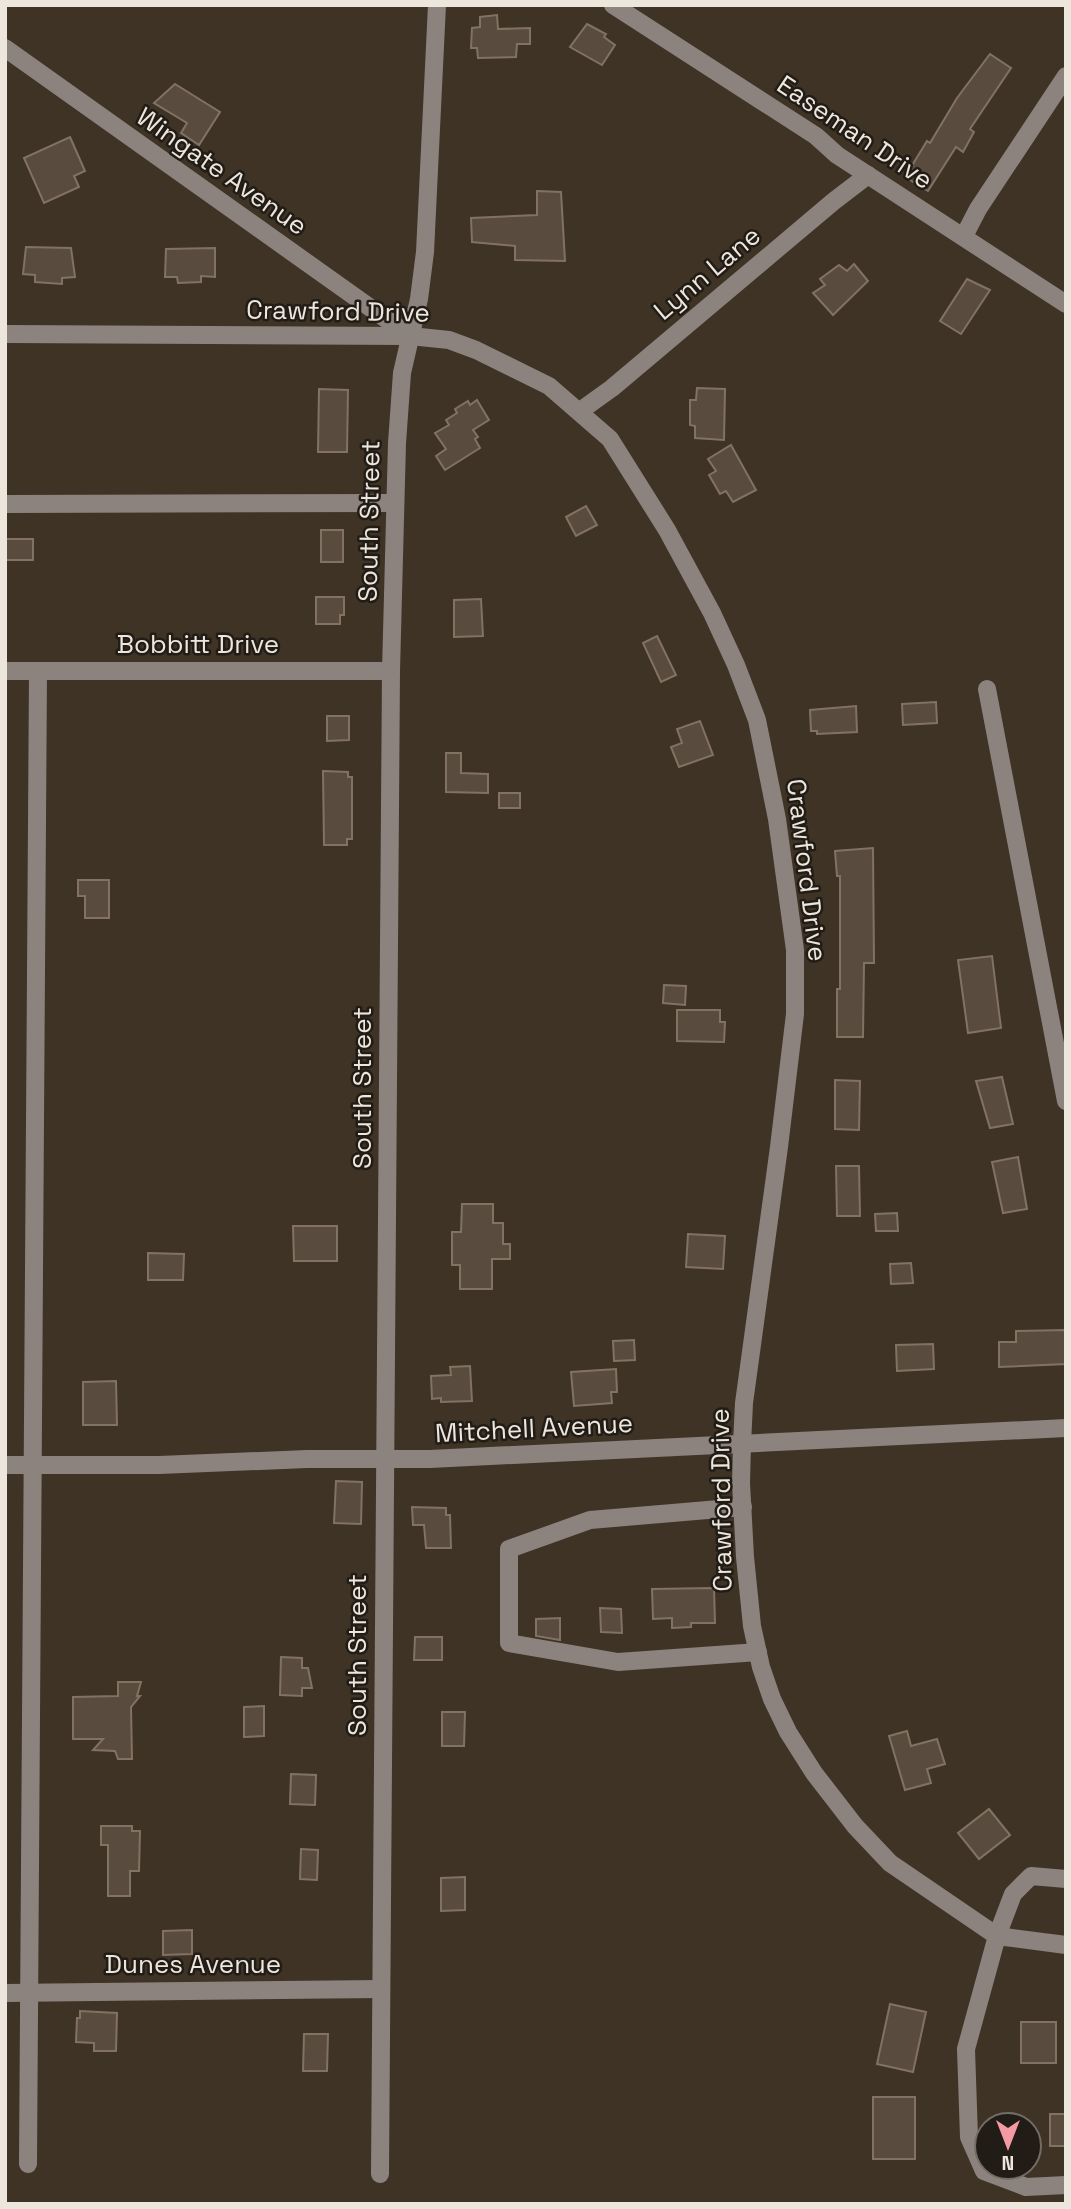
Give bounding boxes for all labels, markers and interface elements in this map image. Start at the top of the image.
street label: Easeman Drive [771,67,939,197]
street label: Wingate Avenue [130,99,314,243]
street label: Lynn Lane [647,219,767,327]
street label: Crawford Drive [246,292,430,330]
street label: South Street [351,440,387,602]
street label: Bobbitt Drive [117,627,279,661]
street label: Crawford Drive [779,777,835,963]
street label: South Street [345,1007,379,1169]
street label: Mitchell Avenue [434,1406,634,1450]
street label: Crawford Drive [702,1408,740,1592]
street label: South Street [340,1574,374,1736]
street label: Dunes Avenue [105,1947,281,1981]
north arrow [973,2111,1043,2181]
text: N [1002,2150,1014,2175]

